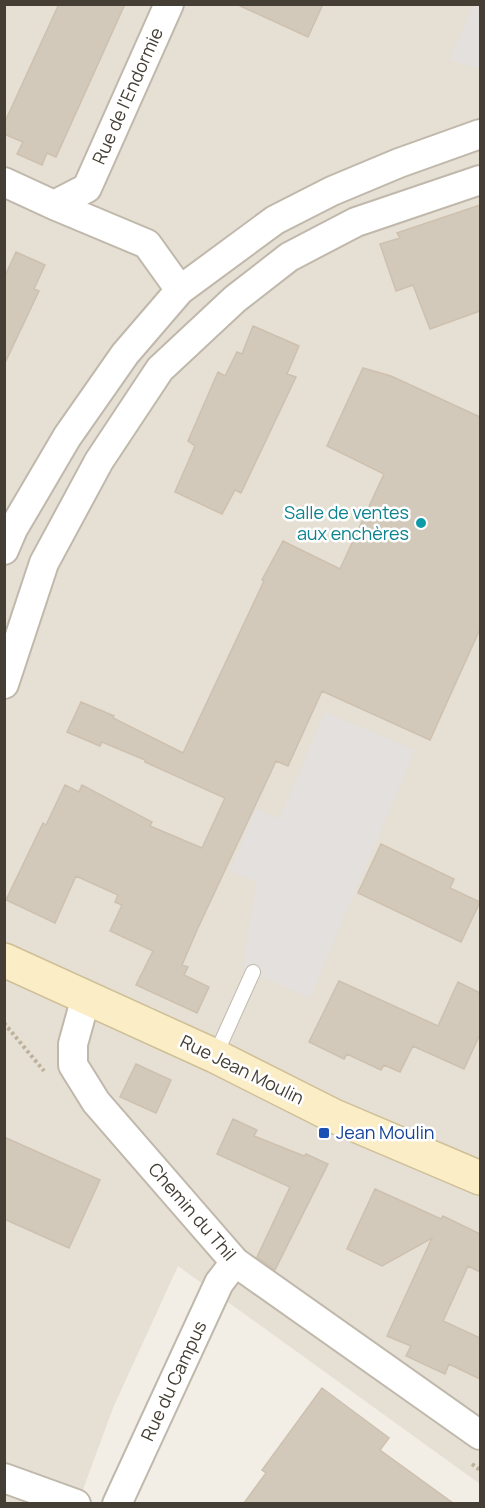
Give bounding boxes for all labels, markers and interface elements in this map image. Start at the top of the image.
street label: Rue de l'Endormie [86,24,168,168]
place label: Salle de ventes aux enchères [284,500,409,545]
marker: Salle de ventes aux enchères [414,516,428,530]
street label: Rue Jean Moulin [177,1029,308,1109]
place label: Jean Moulin [336,1120,435,1144]
marker: Jean Moulin [317,1126,331,1140]
street label: Chemin du Thil [144,1157,242,1265]
street label: Rue du Campus [135,1317,211,1445]

